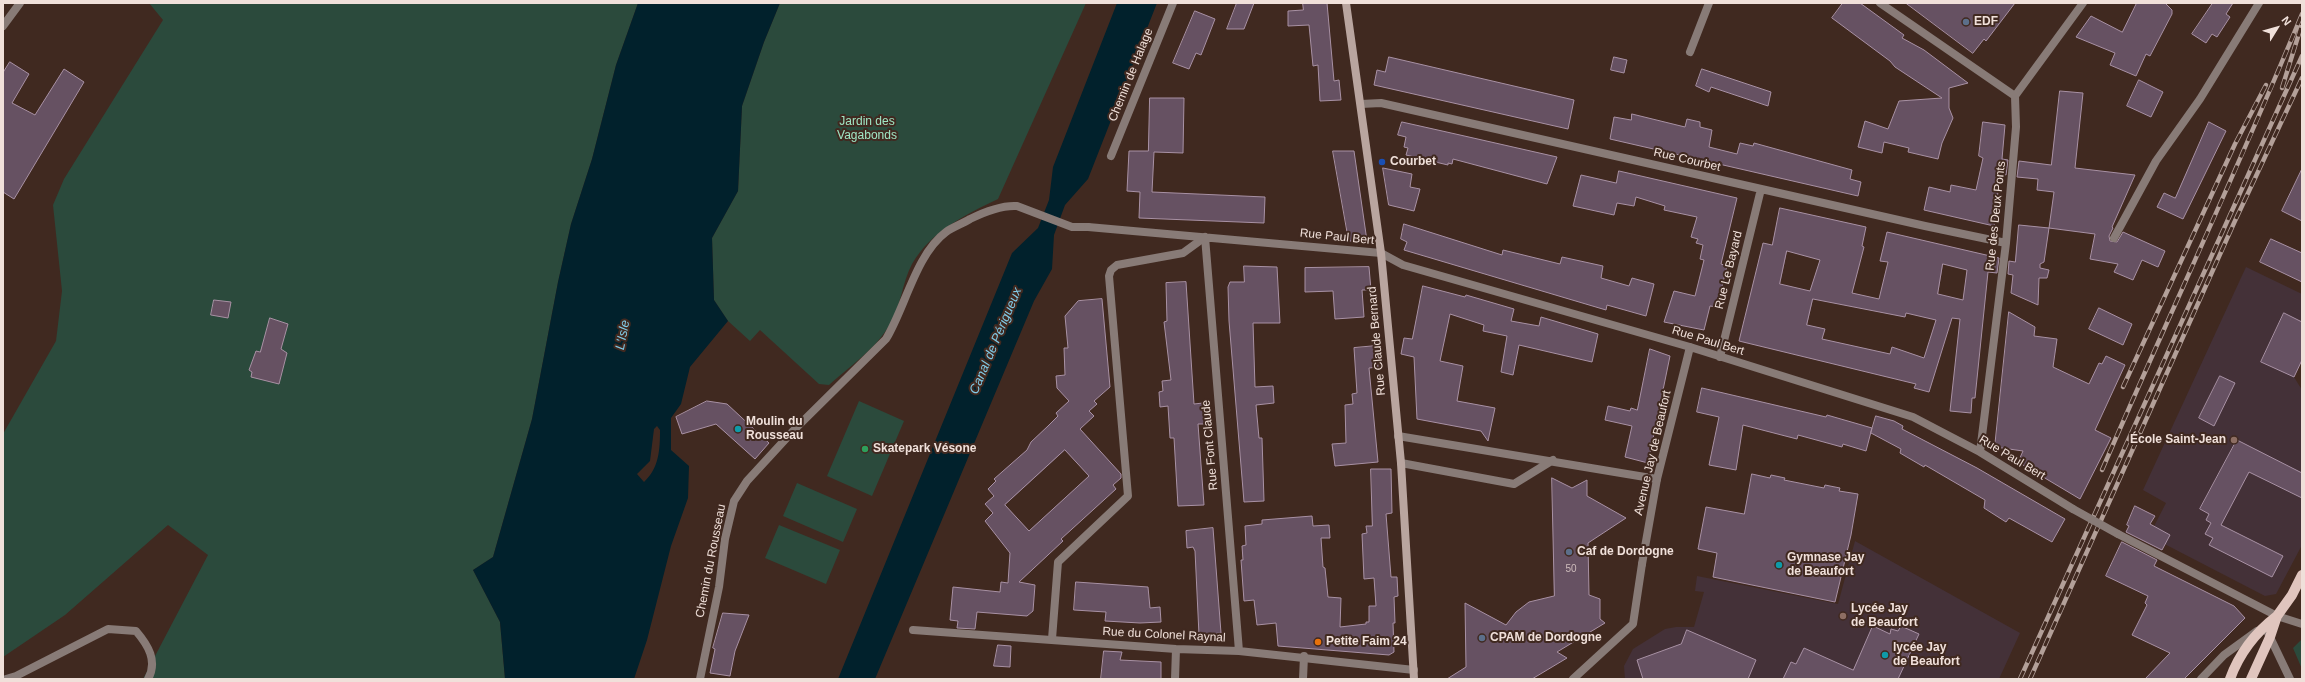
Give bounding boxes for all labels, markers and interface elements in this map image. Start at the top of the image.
north arrow [2257,8,2297,48]
text: N [2279,14,2294,28]
place label: EDF [1974,15,1998,29]
marker: EDF [1961,17,1971,27]
street label: Chemin de Halage [1106,26,1156,124]
park label: Jardin des Vagabonds [837,115,897,143]
street label: Rue Courbet [1652,145,1722,175]
place label: Courbet [1390,155,1436,169]
marker: Courbet [1377,157,1387,167]
street label: Rue des Deux Ponts [1983,161,2009,271]
street label: Rue Paul Bert [1299,226,1375,248]
street label: Rue Le Bayard [1712,229,1746,311]
water label: Canal de Périgueux [967,285,1025,397]
street label: Rue Claude Bernard [1365,286,1389,396]
water label: L'Isle [612,319,634,351]
street label: Rue Paul Bert [1670,323,1746,359]
street label: Avenue Jay de Beaufort [1632,389,1674,517]
street label: Rue Font Claude [1199,399,1221,491]
place label: Moulin du Rousseau [746,415,803,443]
marker: Moulin du Rousseau [733,424,743,434]
street label: Rue Paul Bert [1976,433,2048,483]
place label: École Saint-Jean [2130,433,2226,447]
marker: École Saint-Jean [2229,435,2239,445]
place label: Skatepark Vésone [873,442,976,456]
marker: Skatepark Vésone [860,444,870,454]
street label: Chemin du Rousseau [693,503,729,619]
place label: Caf de Dordogne [1577,545,1674,559]
marker: Caf de Dordogne [1564,547,1574,557]
place label: Gymnase Jay de Beaufort [1787,551,1864,579]
marker: Gymnase Jay de Beaufort [1774,560,1784,570]
house number: 50 [1565,563,1577,575]
place label: Lycée Jay de Beaufort [1851,602,1918,630]
marker: Lycée Jay de Beaufort [1838,611,1848,621]
street label: Rue du Colonel Raynal [1102,625,1226,645]
place label: CPAM de Dordogne [1490,631,1602,645]
marker: CPAM de Dordogne [1477,633,1487,643]
place label: Petite Faim 24 [1326,635,1407,649]
marker: Petite Faim 24 [1313,637,1323,647]
place label: lycée Jay de Beaufort [1893,641,1960,669]
marker: lycée Jay de Beaufort [1880,650,1890,660]

